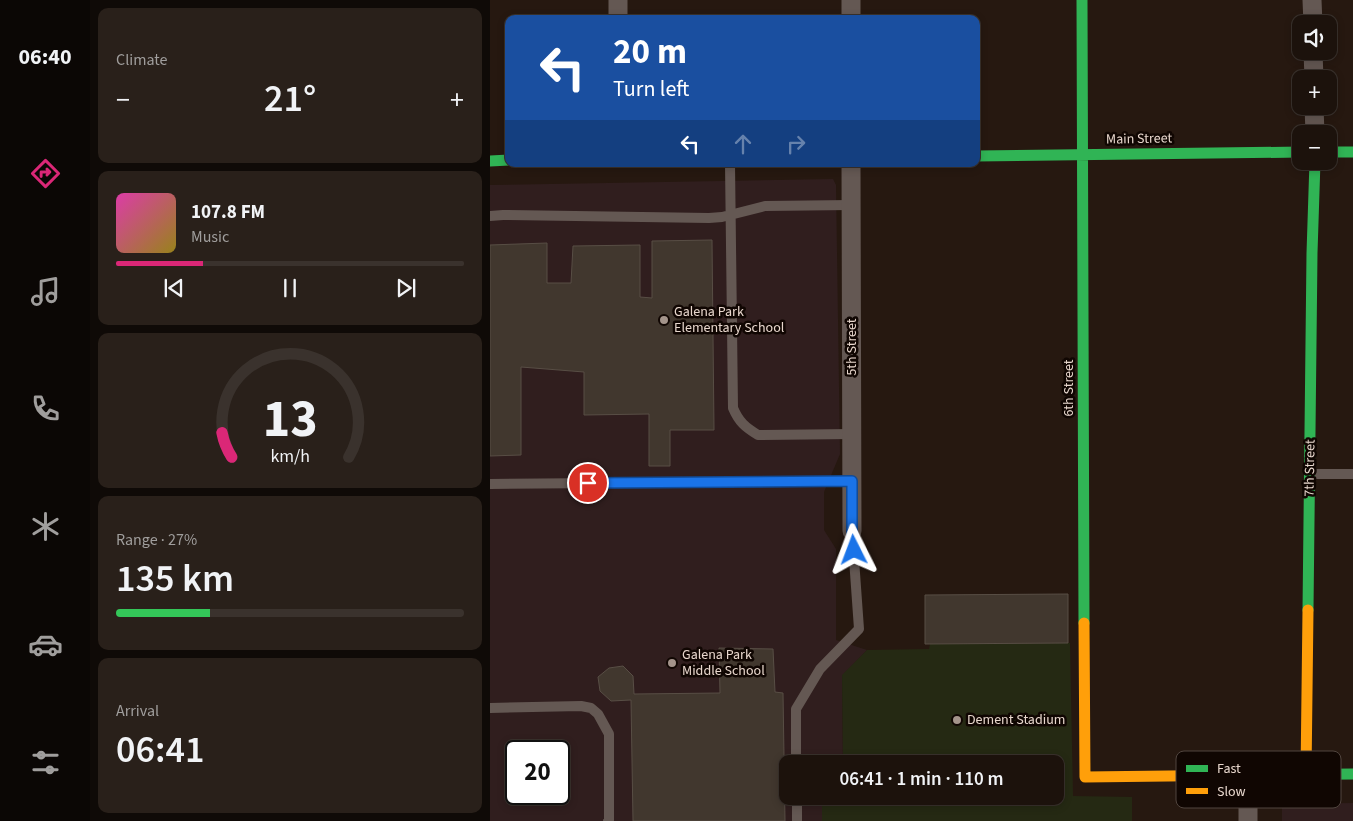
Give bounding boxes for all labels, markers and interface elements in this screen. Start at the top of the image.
map controls [1292,15,1337,170]
button: sound [1292,15,1337,60]
text: 20 m [613,27,687,77]
icon: left [530,35,595,100]
text: 06:40 [18,41,72,73]
text: Climate [116,49,167,71]
button: + [1292,70,1337,115]
text: 21° [264,72,316,126]
text: Turn left [613,73,689,105]
text: − [116,80,130,120]
text: + [450,80,464,120]
button: − [1292,125,1337,170]
street label: Main Street [1106,128,1173,150]
icon: left [676,130,704,158]
icon: ahead [729,130,757,158]
icon: right [782,130,810,158]
icon: directions [28,156,63,191]
text: 107.8 FM [191,199,265,226]
text: Music [191,226,229,248]
icon: music [28,274,63,309]
icon: previous [160,274,188,302]
icon: pause [276,274,304,302]
icon: next [392,274,420,302]
place label: Galena Park Elementary School [674,302,785,338]
marker: Galena Park Elementary School [658,314,670,326]
street label: 5th Street [842,318,862,376]
street label: 6th Street [1059,359,1079,417]
text: 13 [263,383,317,457]
icon: phone [28,391,63,426]
street label: 7th Street [1300,439,1321,497]
text: km/h [270,444,310,469]
pin [567,462,609,504]
icon: arrive [574,469,602,497]
icon: climate [28,509,63,544]
position arrow [827,523,879,575]
text: Range · 27% [116,529,197,551]
text: 135 km [116,552,234,606]
icon: car [28,627,63,662]
place label: Galena Park Middle School [682,645,765,681]
marker: Galena Park Middle School [666,657,678,669]
text: Arrival [116,700,159,722]
place label: Dement Stadium [967,710,1065,730]
marker: Dement Stadium [951,714,963,726]
text: 06:41 [116,723,204,777]
speed limit sign: 20 [505,740,570,805]
icon: filters [28,745,63,780]
legend [1176,751,1341,808]
text: Fast [1217,759,1241,779]
text: 06:41 · 1 min · 110 m [839,766,1004,793]
text: Slow [1217,782,1246,802]

